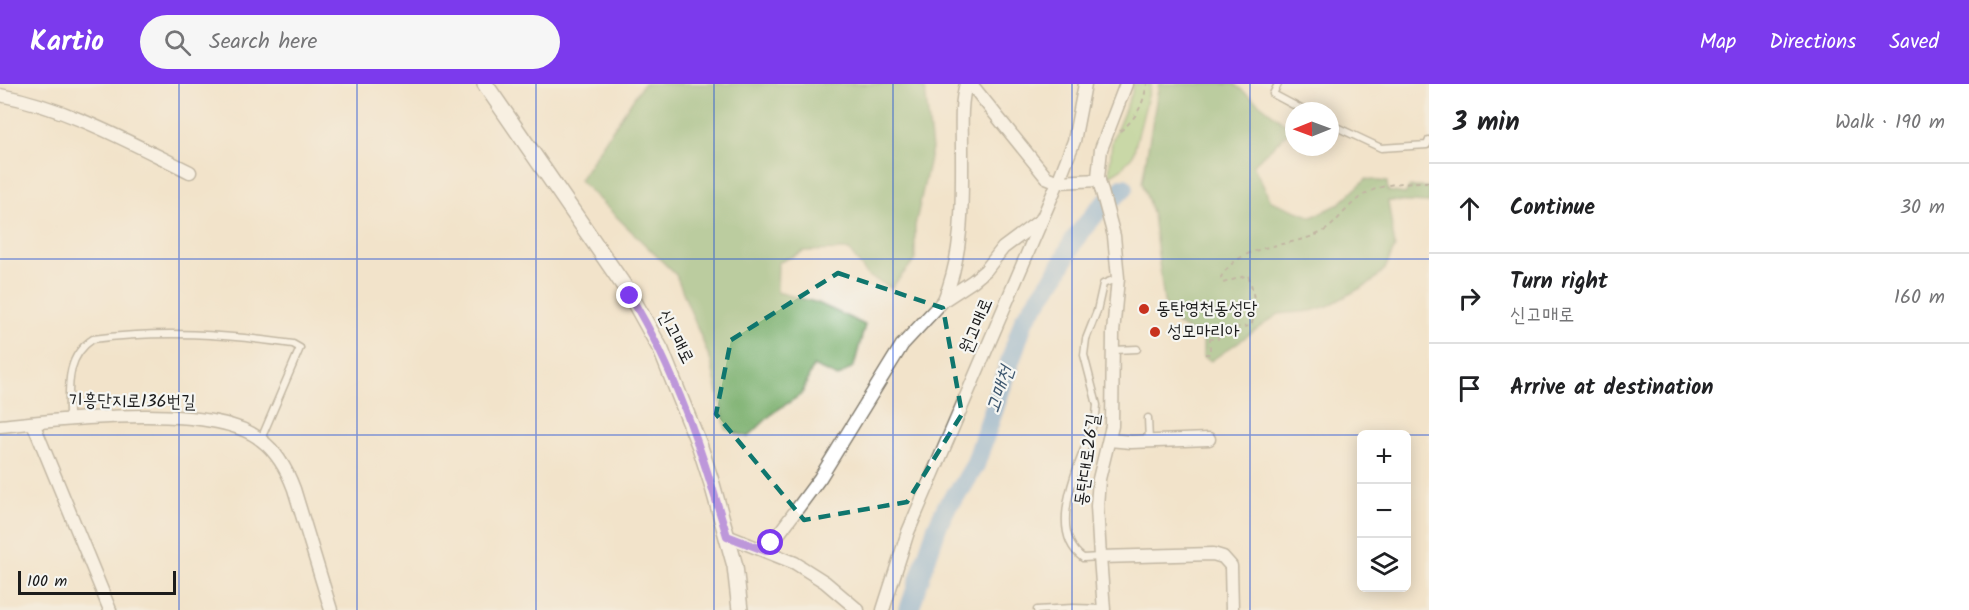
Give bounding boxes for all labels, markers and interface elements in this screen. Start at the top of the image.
search box [140,15,560,69]
text: Kartio [30,20,104,65]
text: Search here [209,25,317,60]
icon: search [161,26,194,59]
text: Map [1700,26,1736,59]
text: Directions [1769,26,1856,59]
text: Saved [1889,26,1939,59]
north arrow [1285,102,1339,156]
text: 3 min [1453,102,1520,144]
text: Walk · 190 m [1835,107,1945,139]
text: Continue [1510,191,1595,226]
icon: ahead [1453,192,1486,225]
text: 30 m [1900,192,1945,224]
text: Turn right [1510,265,1608,300]
route end [616,282,642,308]
icon: right [1453,282,1486,315]
text: 160 m [1894,282,1945,314]
street label: 원고매로 [952,294,1002,358]
place label: 동탄영천동성당 [1156,295,1258,324]
text: 신고매로 [1510,300,1574,332]
marker: 동탄영천동성당 [1137,302,1151,316]
street label: 신고매로 [649,305,701,369]
place label: 성모마리아 [1167,318,1240,347]
marker: 성모마리아 [1148,325,1162,339]
water label: 고매천 [978,360,1025,418]
text: Arrive at destination [1510,371,1713,406]
icon: arrive [1453,372,1486,405]
street label: 기흥단지로136번길 [68,386,196,418]
street label: 동탄대로26길 [1067,411,1109,508]
map controls [1357,430,1411,592]
button: + [1357,430,1411,484]
button: − [1357,484,1411,538]
route start [757,529,783,555]
button: layers [1357,538,1411,592]
scale bar [18,568,176,596]
text: 100 m [27,569,67,594]

